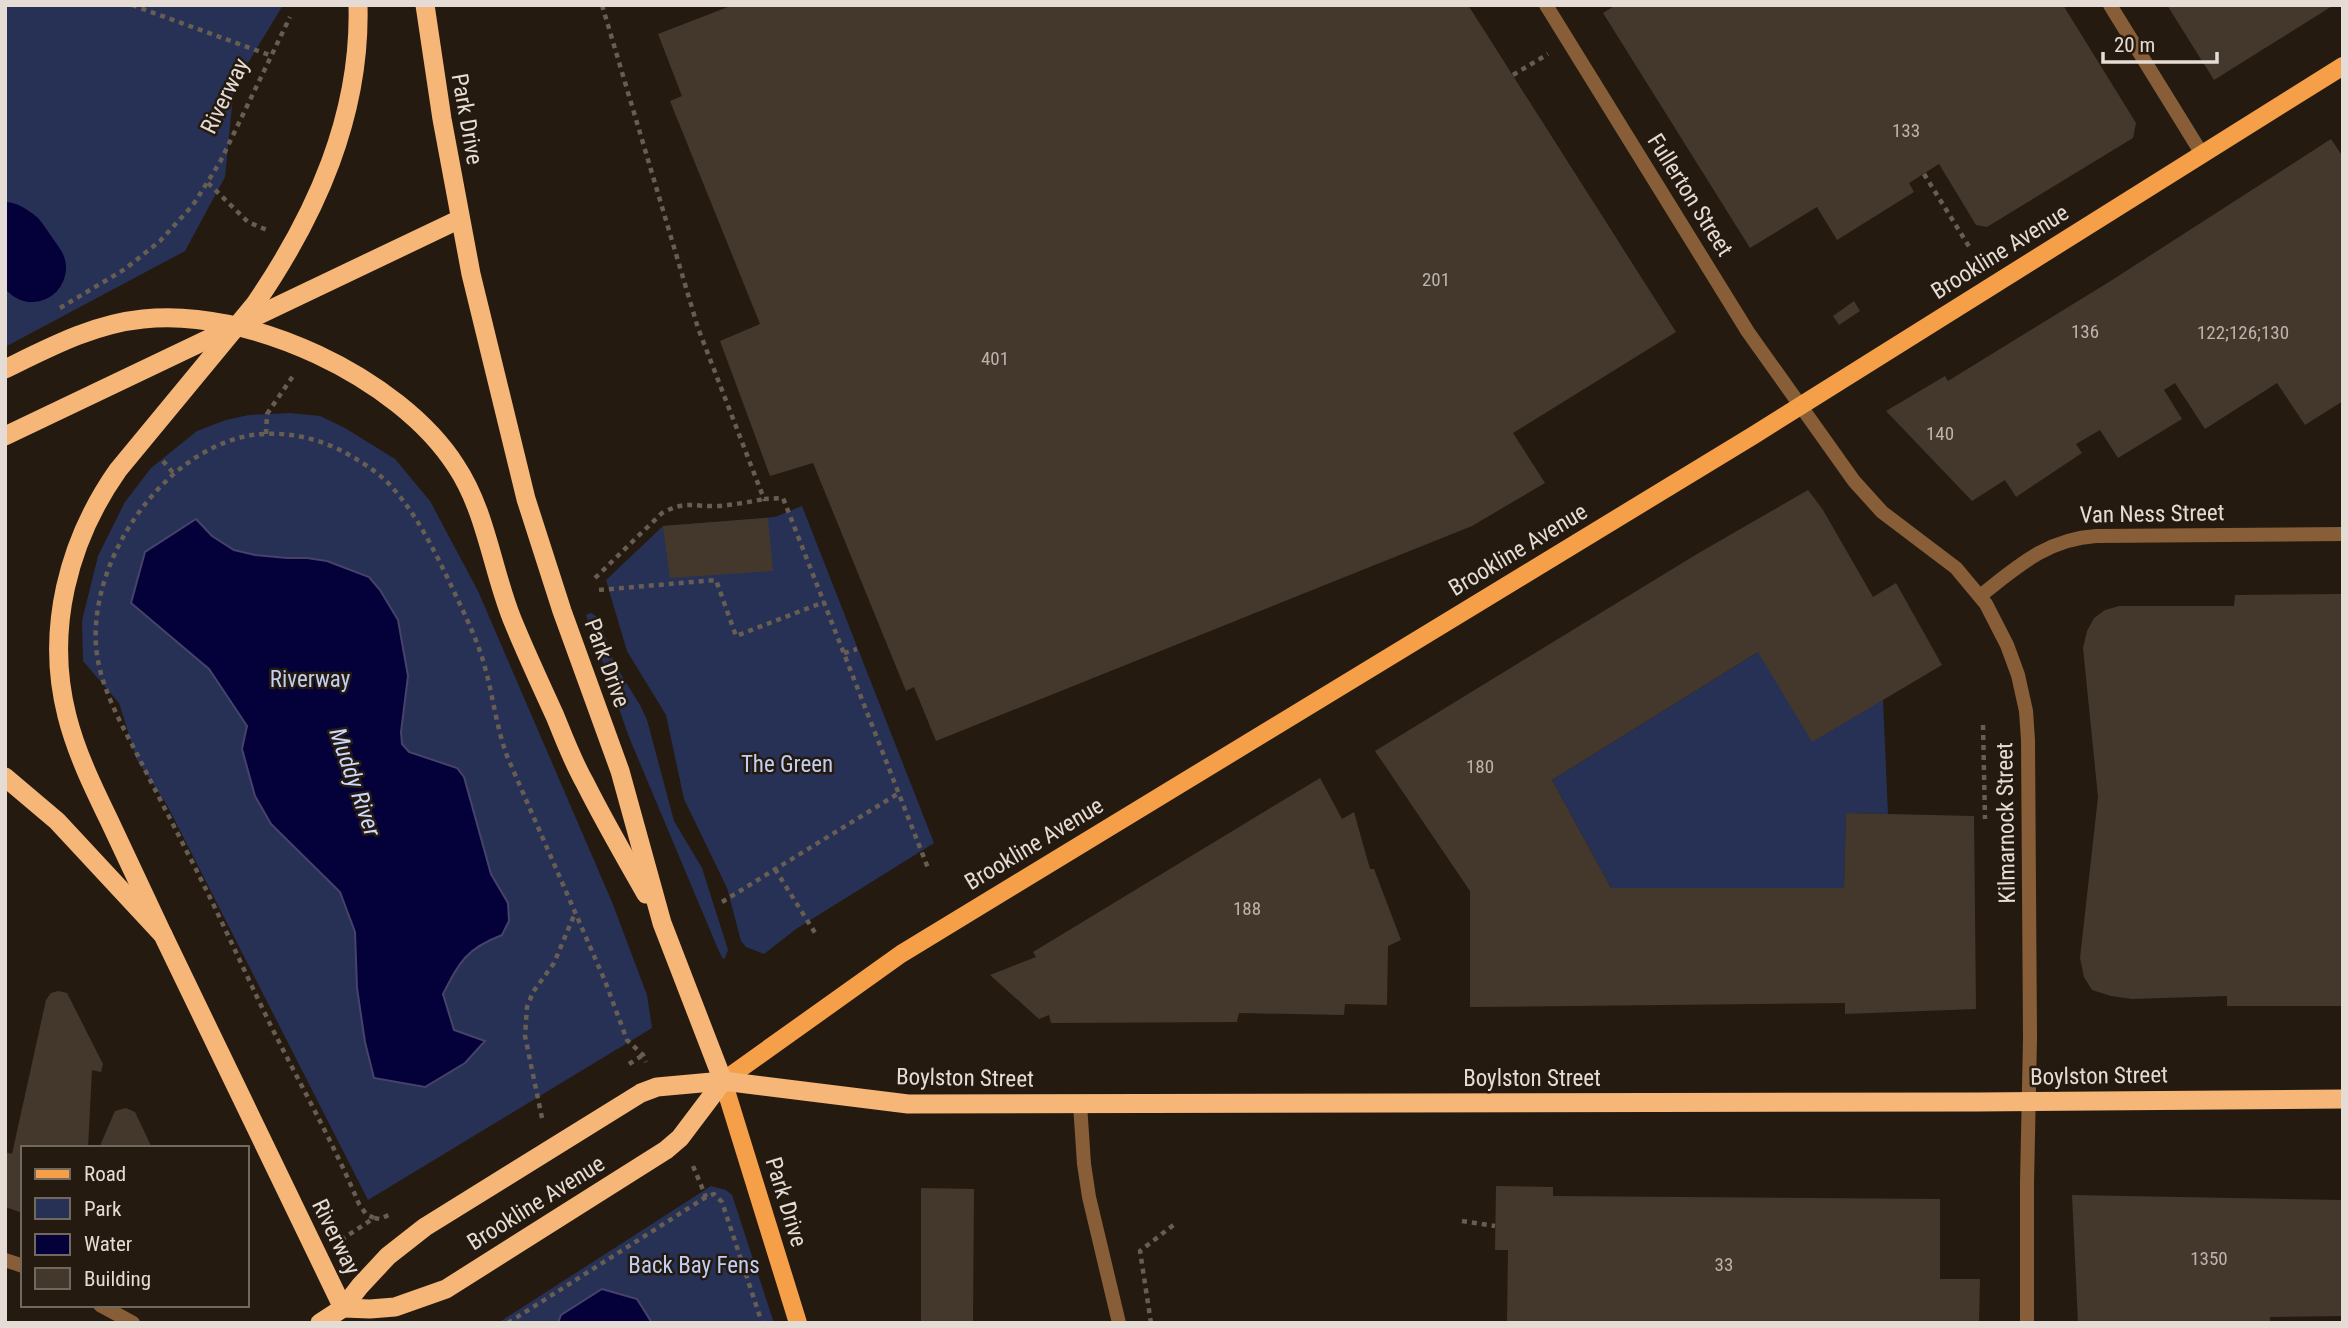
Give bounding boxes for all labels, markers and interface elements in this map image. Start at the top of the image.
scale bar [2103,21,2217,65]
text: 20 m [2114,33,2155,57]
street label: Riverway [195,54,255,138]
street label: Park Drive [446,71,488,167]
house number: 133 [1892,119,1920,142]
street label: Fullerton Street [1642,129,1738,261]
street label: Brookline Avenue [1926,199,2074,305]
house number: 201 [1422,268,1450,291]
house number: 136 [2071,320,2099,343]
house number: 122;126;130 [2197,321,2289,344]
house number: 401 [981,347,1009,370]
house number: 140 [1926,422,1954,445]
street label: Brookline Avenue [1444,498,1592,602]
street label: Van Ness Street [2079,499,2225,529]
street label: Park Drive [579,615,635,711]
park label: Riverway [270,666,351,693]
water label: Muddy River [323,724,387,841]
street label: Kilmarnock Street [1991,742,2021,904]
park label: The Green [741,751,833,778]
house number: 180 [1466,755,1494,778]
street label: Brookline Avenue [960,792,1108,896]
house number: 188 [1233,897,1261,920]
street label: Boylston Street [2030,1061,2168,1091]
street label: Boylston Street [896,1063,1034,1093]
street label: Boylston Street [1463,1065,1601,1092]
legend [21,1146,248,1307]
street label: Brookline Avenue [462,1150,610,1256]
street label: Park Drive [760,1154,812,1250]
text: Road [84,1162,126,1186]
street label: Riverway [306,1195,366,1279]
text: Park [84,1197,122,1221]
text: Water [84,1232,132,1256]
house number: 1350 [2190,1247,2228,1270]
park label: Back Bay Fens [628,1252,760,1279]
house number: 33 [1715,1253,1733,1276]
text: Building [84,1267,151,1291]

